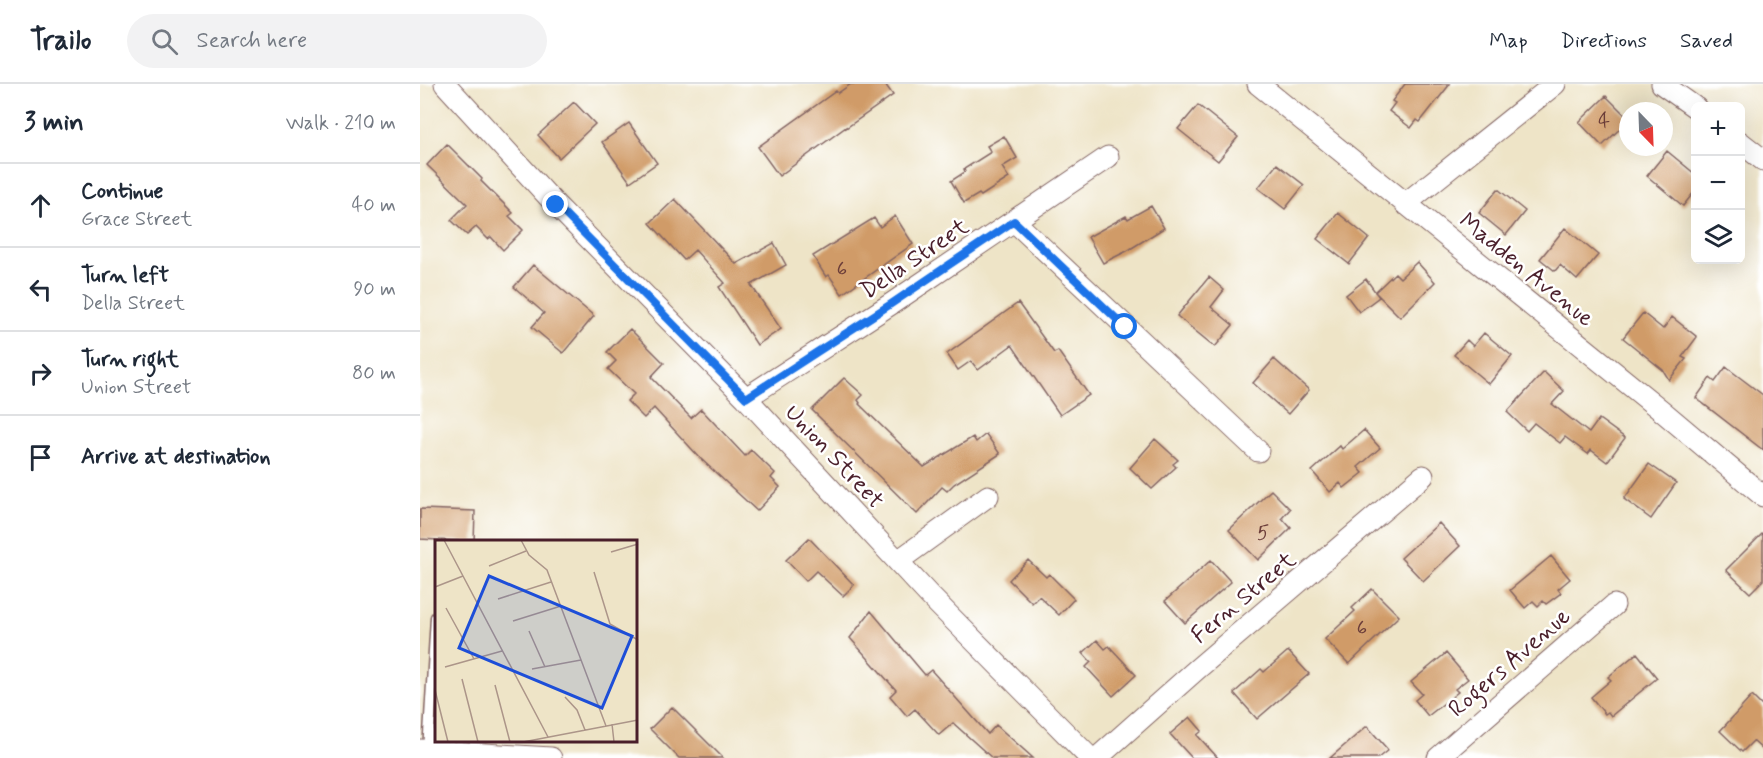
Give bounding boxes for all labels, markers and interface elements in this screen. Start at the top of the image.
search box [127,14,547,68]
text: Trailo [30,23,91,60]
icon: search [148,25,181,58]
text: Search here [196,27,307,55]
text: Map [1489,27,1528,55]
text: Directions [1561,27,1647,55]
text: Saved [1680,27,1733,55]
north arrow [1619,102,1673,156]
map controls [1691,102,1745,264]
button: + [1691,102,1745,156]
text: 3 min [24,106,84,140]
house number: 4 [1598,107,1610,135]
text: Walk · 210 m [286,110,396,137]
button: − [1691,156,1745,210]
text: Continue [81,178,163,206]
icon: ahead [24,189,57,222]
route end [542,191,568,217]
text: 40 m [352,192,396,219]
text: Grace Street [81,206,192,233]
street label: Madden Avenue [1452,206,1600,334]
button: layers [1691,210,1745,264]
street label: Della Street [854,212,975,307]
house number: 6 [837,255,847,283]
text: Turn left [81,262,169,290]
icon: left [24,273,57,306]
text: 90 m [353,276,396,303]
text: Della Street [81,290,185,317]
route start [1111,313,1137,339]
text: Turn right [81,346,179,374]
icon: right [24,357,57,390]
text: 80 m [352,360,396,387]
text: Union Street [81,374,191,401]
street label: Union Street [777,398,890,516]
icon: arrive [24,441,57,474]
text: Arrive at destination [81,443,271,471]
house number: 5 [1257,519,1269,547]
inset map [435,540,638,743]
street label: Fern Street [1185,545,1303,651]
street label: Rogers Avenue [1442,602,1580,727]
house number: 6 [1357,614,1367,642]

